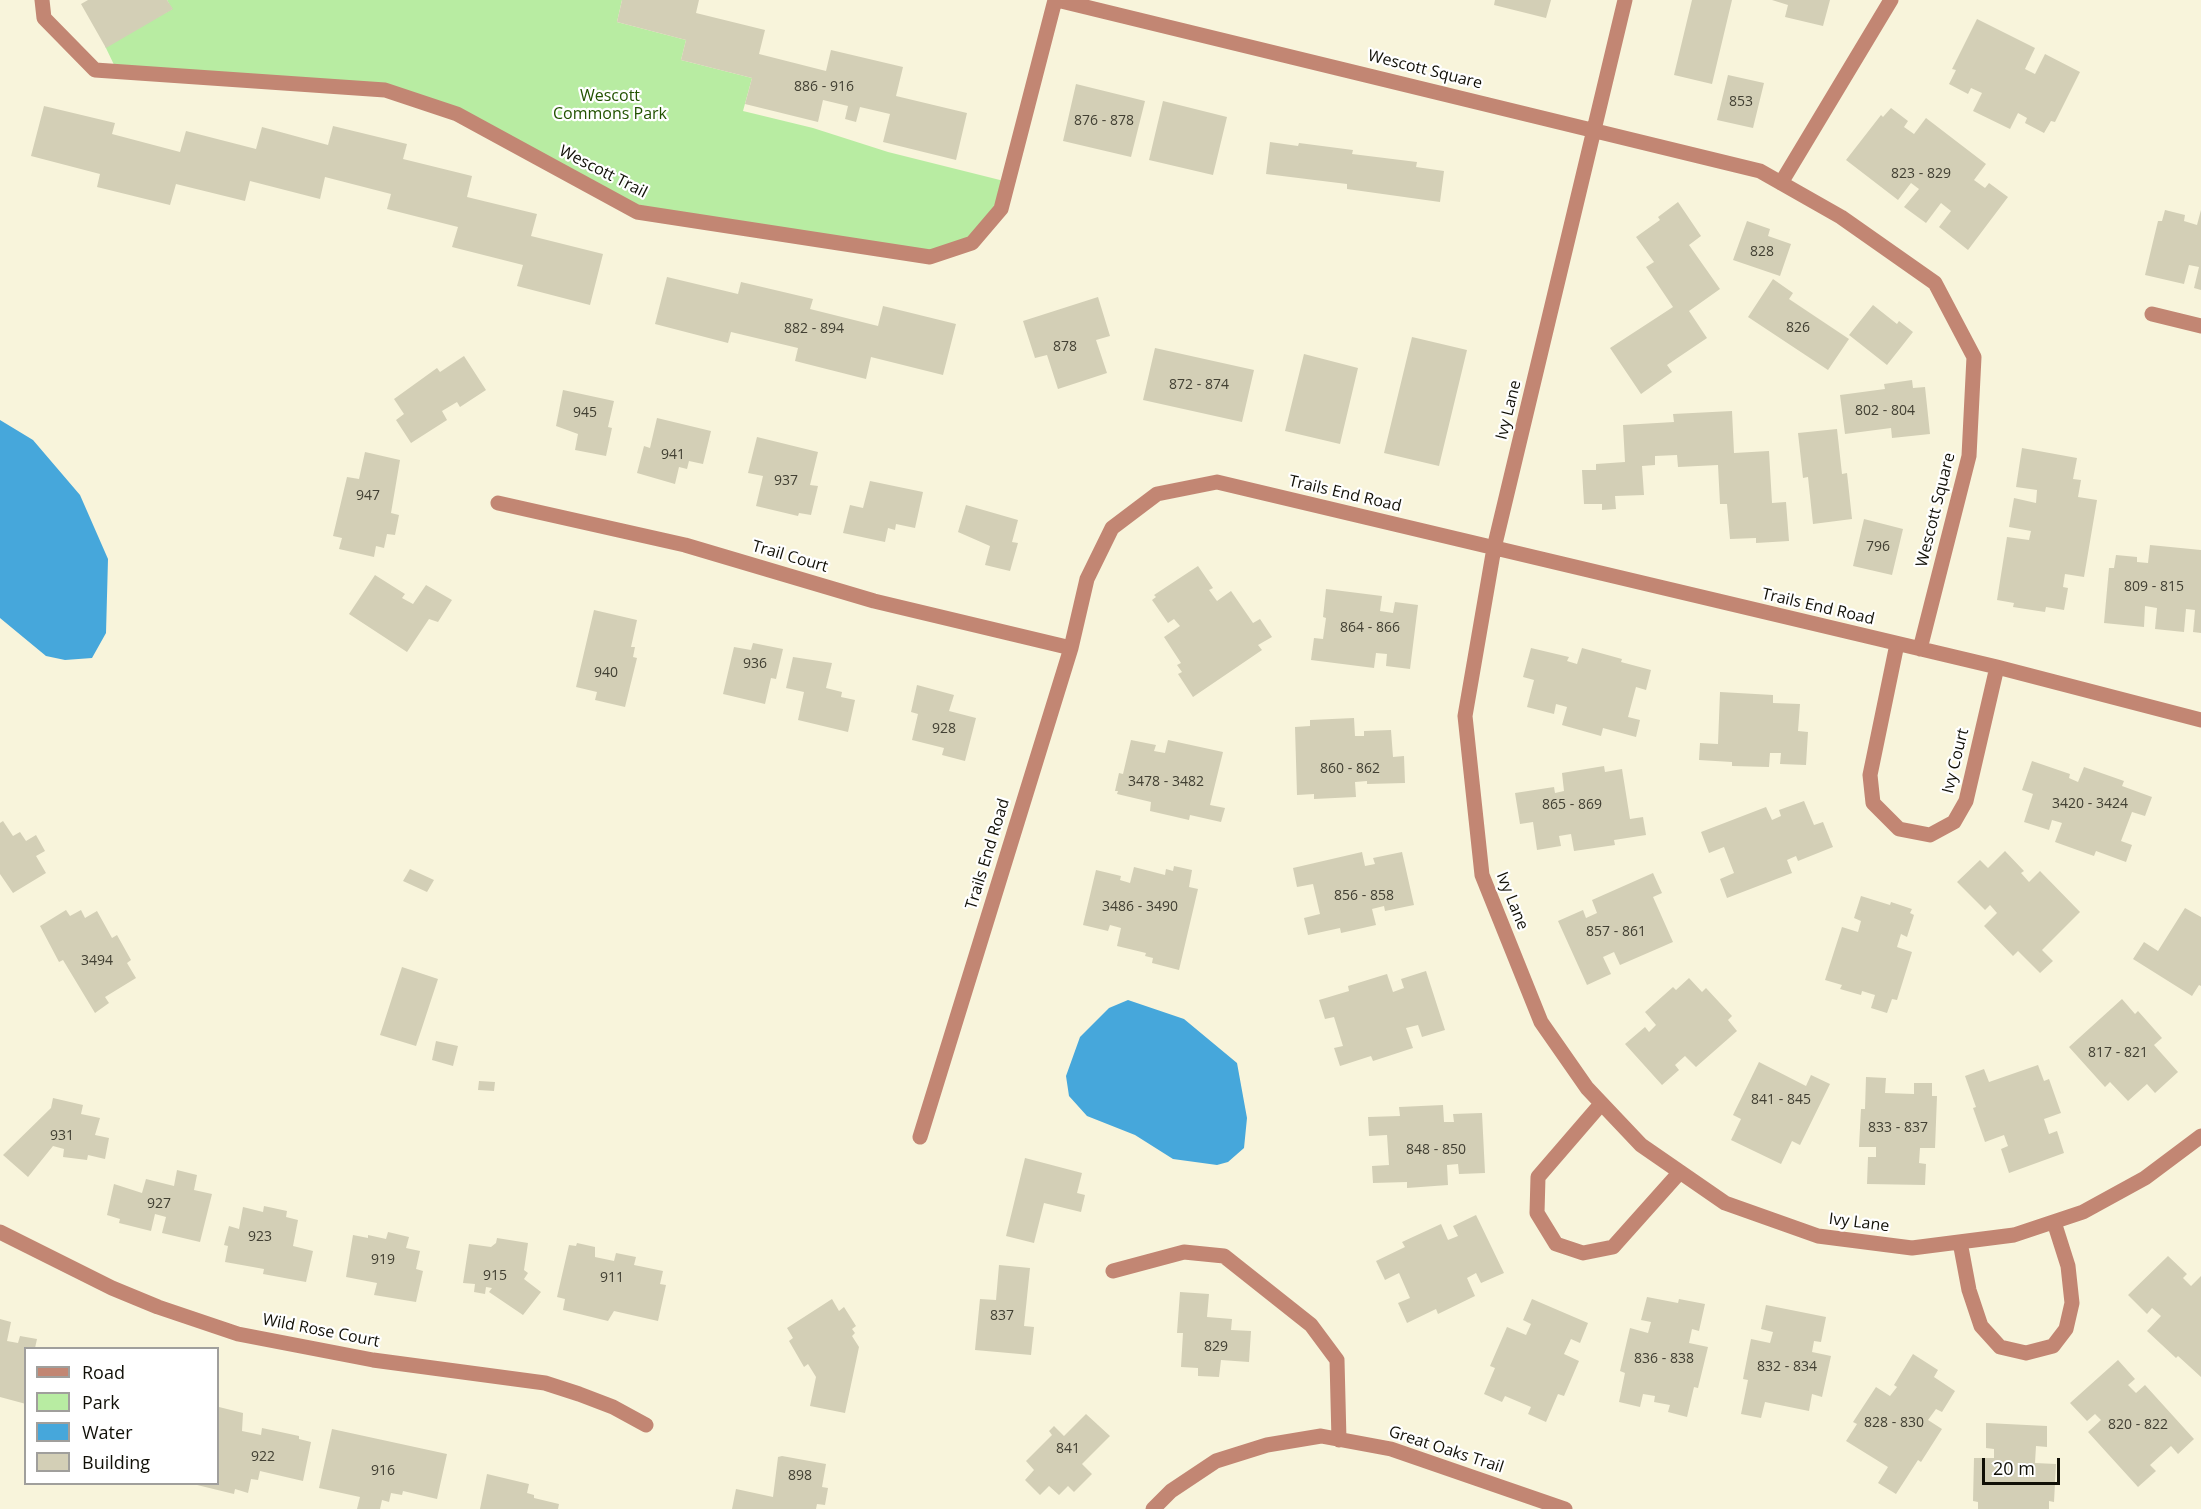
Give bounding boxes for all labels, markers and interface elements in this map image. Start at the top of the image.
street label: Wescott Square [1366,47,1484,93]
house number: 886 - 916 [794,79,854,95]
park label: Wescott Commons Park [553,86,667,124]
house number: 853 [1729,94,1753,110]
house number: 876 - 878 [1074,113,1134,129]
street label: Wescott Trail [556,142,650,202]
house number: 823 - 829 [1891,166,1951,182]
house number: 828 [1750,244,1774,260]
house number: 826 [1786,320,1810,336]
house number: 882 - 894 [784,321,844,337]
house number: 878 [1053,339,1077,355]
house number: 872 - 874 [1169,377,1229,393]
street label: Ivy Lane [1492,378,1526,442]
house number: 802 - 804 [1855,403,1915,419]
house number: 945 [573,405,597,421]
house number: 941 [661,447,685,463]
street label: Wescott Square [1913,451,1959,569]
street label: Trails End Road [1287,472,1403,516]
house number: 937 [774,473,798,489]
house number: 947 [356,488,380,504]
street label: Trail Court [750,537,830,577]
house number: 796 [1866,539,1890,555]
house number: 809 - 815 [2124,579,2184,595]
street label: Trails End Road [1760,585,1876,629]
house number: 864 - 866 [1340,620,1400,636]
house number: 936 [743,656,767,672]
house number: 940 [594,665,618,681]
house number: 928 [932,721,956,737]
street label: Ivy Court [1939,726,1973,796]
house number: 860 - 862 [1320,761,1380,777]
house number: 3478 - 3482 [1128,774,1204,790]
street label: Trails End Road [962,796,1014,912]
house number: 3420 - 3424 [2052,796,2128,812]
house number: 865 - 869 [1542,797,1602,813]
street label: Ivy Lane [1492,869,1532,933]
house number: 856 - 858 [1334,888,1394,904]
house number: 3486 - 3490 [1102,899,1178,915]
house number: 857 - 861 [1586,924,1646,940]
house number: 3494 [81,953,113,969]
house number: 817 - 821 [2088,1045,2148,1061]
house number: 841 - 845 [1751,1092,1811,1108]
house number: 833 - 837 [1868,1120,1928,1136]
house number: 931 [50,1128,74,1144]
house number: 848 - 850 [1406,1142,1466,1158]
house number: 927 [147,1196,171,1212]
street label: Ivy Lane [1828,1210,1890,1236]
house number: 923 [248,1229,272,1245]
house number: 919 [371,1252,395,1268]
house number: 915 [483,1268,507,1284]
house number: 911 [600,1270,624,1286]
house number: 837 [990,1308,1014,1324]
street label: Wild Rose Court [261,1310,381,1352]
house number: 829 [1204,1339,1228,1355]
legend [24,1347,219,1485]
house number: 836 - 838 [1634,1351,1694,1367]
house number: 832 - 834 [1757,1359,1817,1375]
text: Road [82,1360,125,1384]
text: Park [82,1390,120,1414]
house number: 828 - 830 [1864,1415,1924,1431]
house number: 820 - 822 [2108,1417,2168,1433]
text: Water [82,1420,133,1444]
street label: Great Oaks Trail [1386,1422,1506,1478]
house number: 841 [1056,1441,1080,1457]
scale bar [1985,1446,2063,1484]
house number: 922 [251,1449,275,1465]
text: Building [82,1450,150,1474]
text: 20 m [1993,1456,2035,1480]
house number: 916 [371,1463,395,1479]
house number: 898 [788,1468,812,1484]

